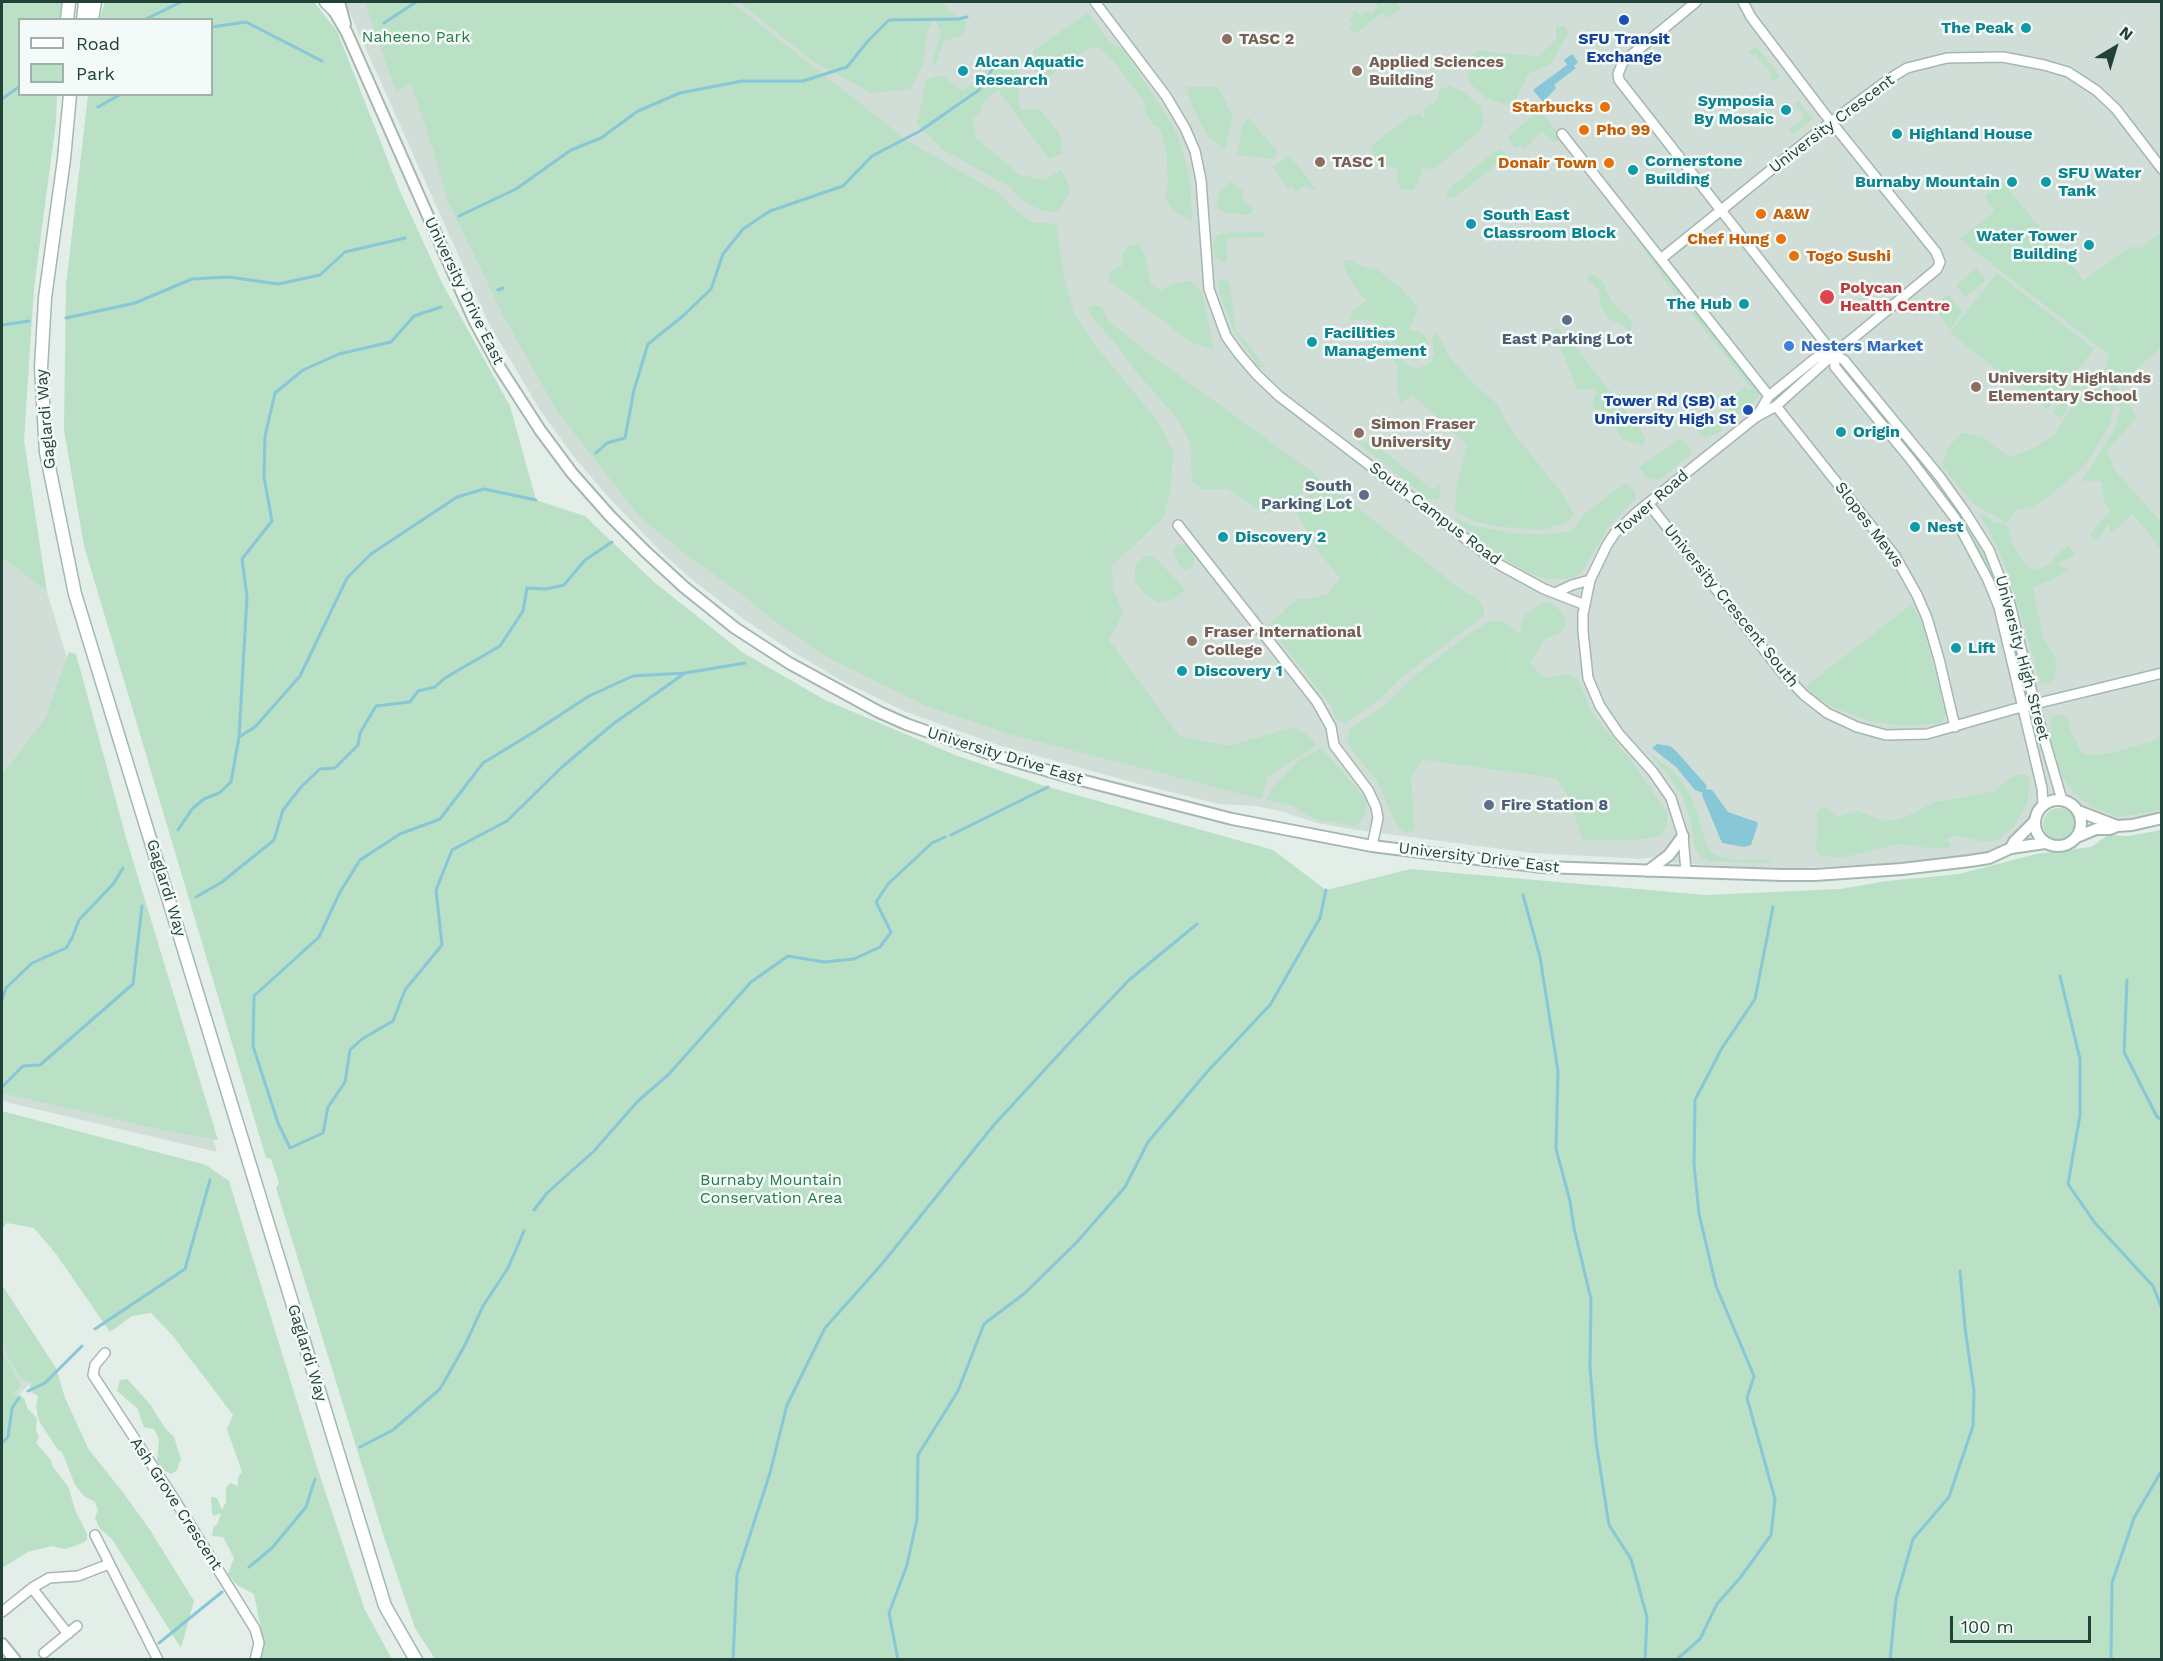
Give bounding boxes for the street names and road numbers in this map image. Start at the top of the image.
street label: University Crescent [1766,71,1898,177]
street label: University Drive East [420,214,508,368]
street label: Gaglardi Way [32,368,60,470]
street label: South Campus Road [1365,458,1505,570]
street label: Tower Road [1611,466,1693,540]
street label: Slopes Mews [1831,478,1907,572]
street label: University Crescent South [1659,521,1803,691]
street label: University High Street [1991,573,2053,743]
street label: University Drive East [925,723,1085,789]
street label: Gaglardi Way [142,837,190,939]
street label: University Drive East [1397,839,1561,877]
street label: Gaglardi Way [283,1302,331,1404]
street label: Ash Grove Crescent [126,1434,226,1574]

